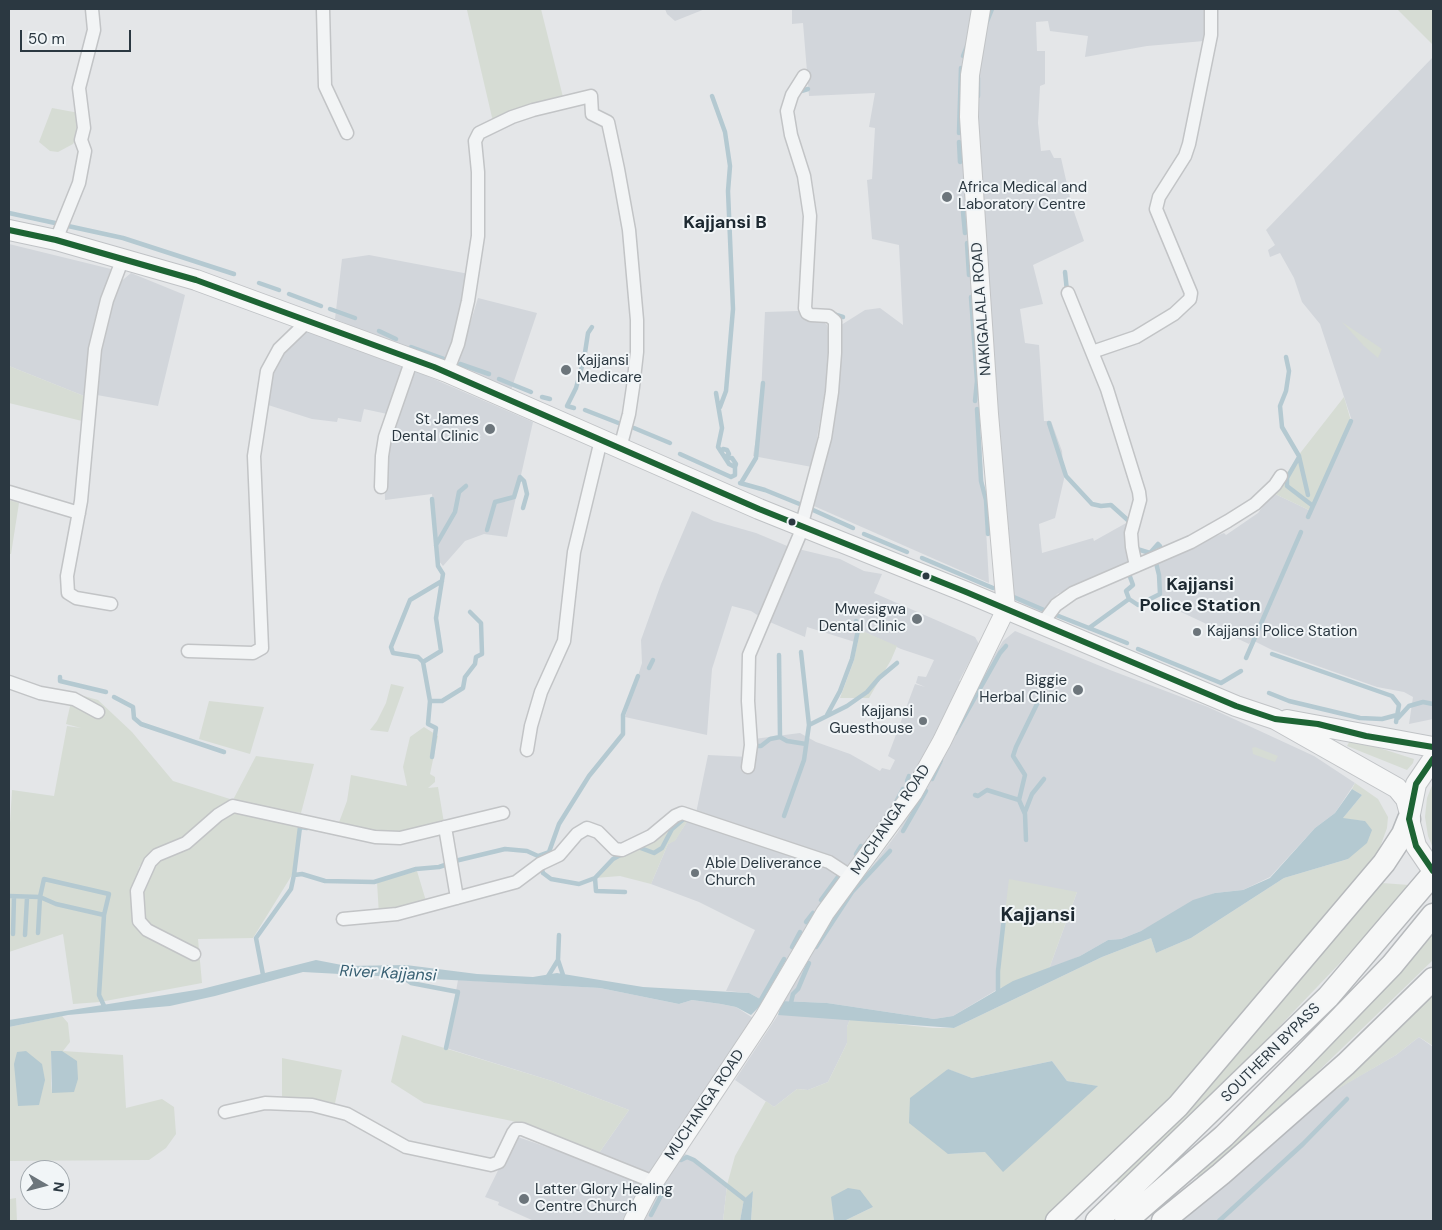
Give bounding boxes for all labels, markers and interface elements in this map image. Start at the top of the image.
scale bar [22,20,134,52]
text: 50 m [28,29,65,49]
place label: Africa Medical and Laboratory Centre [958,179,1087,214]
marker: Africa Medical and Laboratory Centre [940,190,954,204]
district label: Kajjansi B [683,212,767,234]
street label: NAKIGALALA ROAD [968,242,996,376]
place label: Kajjansi Medicare [577,352,642,387]
marker: Kajjansi Medicare [559,363,573,377]
place label: St James Dental Clinic [392,411,479,446]
marker: St James Dental Clinic [483,422,497,436]
unlabelled marker [787,517,797,527]
unlabelled marker [921,571,931,581]
district label: Kajjansi Police Station [1139,574,1261,616]
place label: Mwesigwa Dental Clinic [819,601,906,636]
marker: Mwesigwa Dental Clinic [910,612,924,626]
place label: Kajjansi Police Station [1207,623,1357,641]
marker: Kajjansi Police Station [1191,626,1203,638]
place label: Biggie Herbal Clinic [979,672,1067,707]
marker: Biggie Herbal Clinic [1071,683,1085,697]
place label: Kajjansi Guesthouse [829,703,913,738]
marker: Kajjansi Guesthouse [917,715,929,727]
street label: MUCHANGA ROAD [847,761,935,879]
place label: Able Deliverance Church [705,855,821,890]
marker: Able Deliverance Church [689,867,701,879]
district label: Kajjansi [1000,904,1076,928]
water label: River Kajjansi [339,962,437,986]
street label: SOUTHERN BYPASS [1218,1000,1324,1106]
street label: MUCHANGA ROAD [661,1046,749,1164]
north arrow [20,1160,70,1210]
text: N [49,1181,68,1193]
place label: Latter Glory Healing Centre Church [535,1181,673,1216]
marker: Latter Glory Healing Centre Church [517,1192,531,1206]

